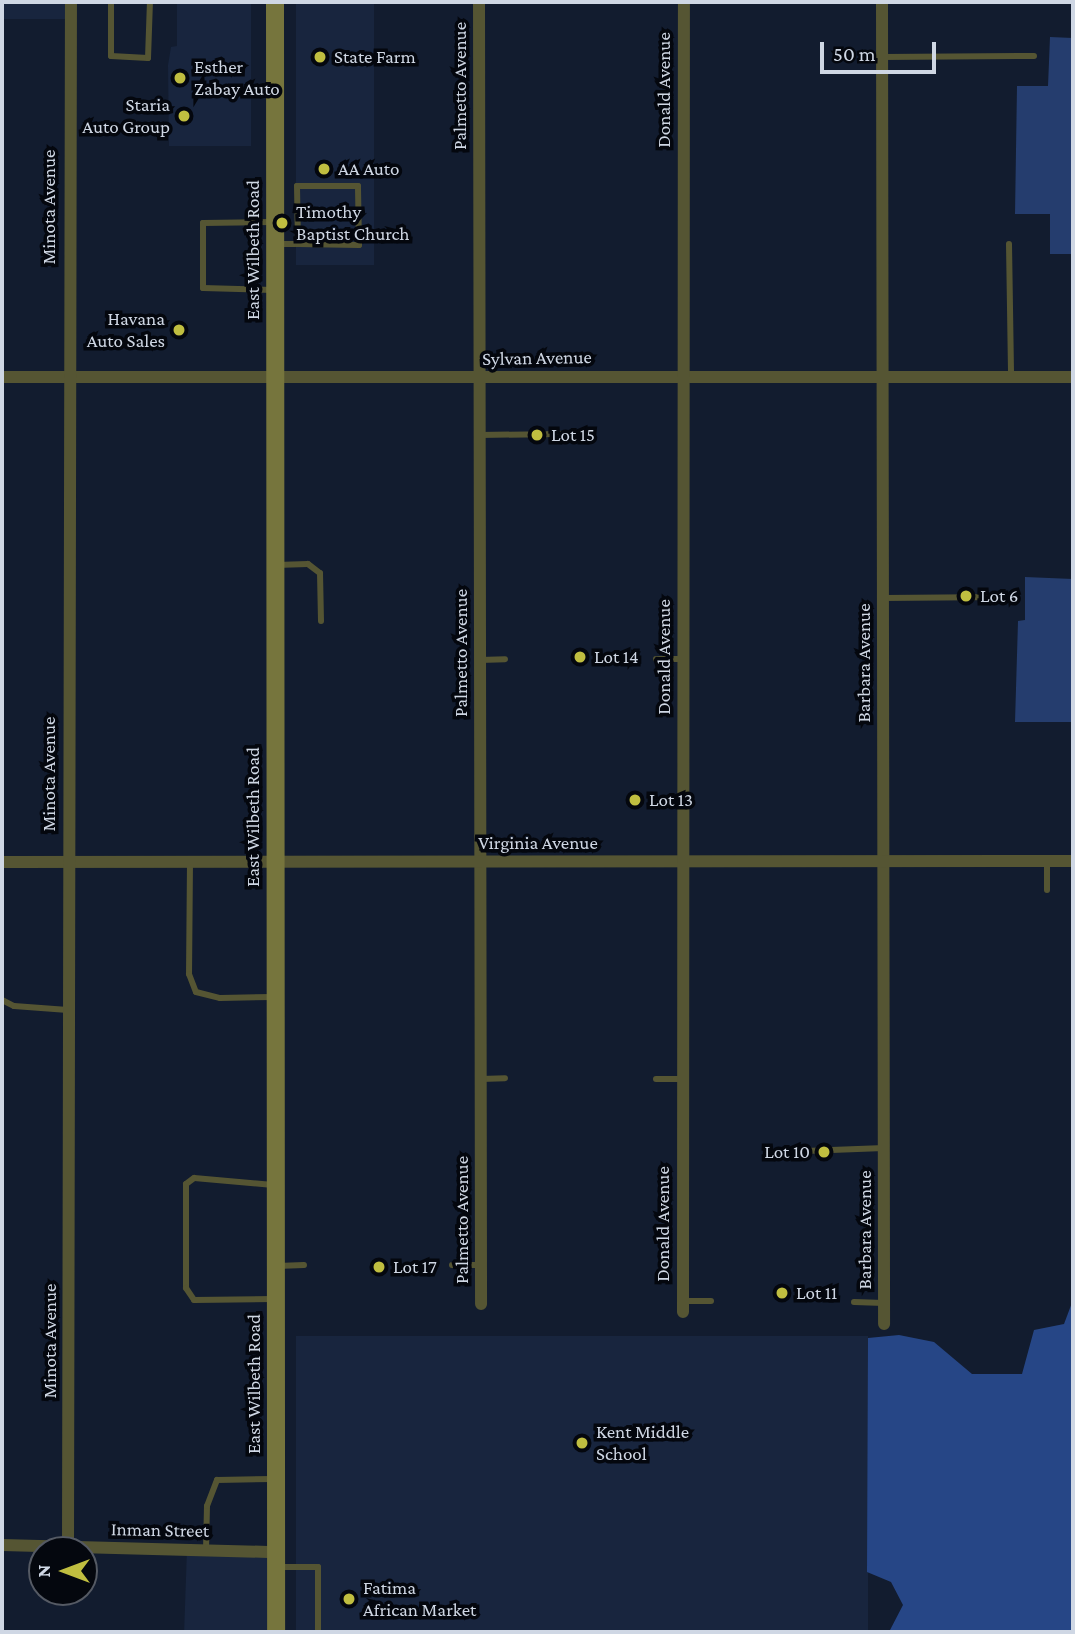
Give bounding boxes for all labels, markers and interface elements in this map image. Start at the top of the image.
street label: Palmetto Avenue [449,22,471,150]
scale bar [823,28,939,72]
street label: Donald Avenue [653,32,675,148]
text: 50 m [833,42,876,66]
place label: State Farm [334,46,416,68]
marker: State Farm [312,49,328,65]
place label: Esther Zabay Auto [194,56,280,100]
marker: Esther Zabay Auto [172,70,188,86]
place label: Staria Auto Group [82,94,170,138]
marker: Staria Auto Group [176,108,192,124]
street label: Minota Avenue [38,150,60,264]
place label: AA Auto [338,158,399,180]
marker: AA Auto [316,161,332,177]
street label: East Wilbeth Road [242,180,264,320]
place label: Timothy Baptist Church [296,201,410,245]
marker: Timothy Baptist Church [274,215,290,231]
place label: Havana Auto Sales [87,308,165,352]
marker: Havana Auto Sales [171,322,187,338]
street label: Sylvan Avenue [482,346,592,370]
place label: Lot 15 [551,424,595,446]
marker: Lot 15 [529,427,545,443]
place label: Lot 6 [980,585,1018,607]
marker: Lot 6 [958,588,974,604]
street label: Palmetto Avenue [450,589,472,717]
street label: Donald Avenue [653,599,675,715]
street label: Barbara Avenue [853,603,875,723]
place label: Lot 14 [594,646,639,668]
marker: Lot 14 [572,649,588,665]
street label: Minota Avenue [38,717,60,831]
street label: East Wilbeth Road [242,747,264,887]
place label: Lot 13 [649,789,693,811]
marker: Lot 13 [627,792,643,808]
street label: Virginia Avenue [478,832,598,854]
place label: Lot 10 [764,1141,810,1163]
marker: Lot 10 [816,1144,832,1160]
street label: Palmetto Avenue [451,1156,473,1284]
street label: Donald Avenue [652,1166,674,1282]
street label: Barbara Avenue [854,1170,876,1290]
place label: Lot 17 [393,1256,437,1278]
marker: Lot 17 [371,1259,387,1275]
place label: Lot 11 [796,1282,837,1304]
street label: Minota Avenue [39,1284,61,1398]
marker: Lot 11 [774,1285,790,1301]
street label: East Wilbeth Road [243,1314,265,1454]
place label: Kent Middle School [596,1421,689,1465]
marker: Kent Middle School [574,1435,590,1451]
street label: Inman Street [111,1518,209,1542]
north arrow [28,1536,98,1606]
text: N [33,1565,54,1577]
place label: Fatima African Market [363,1577,476,1621]
marker: Fatima African Market [341,1591,357,1607]

